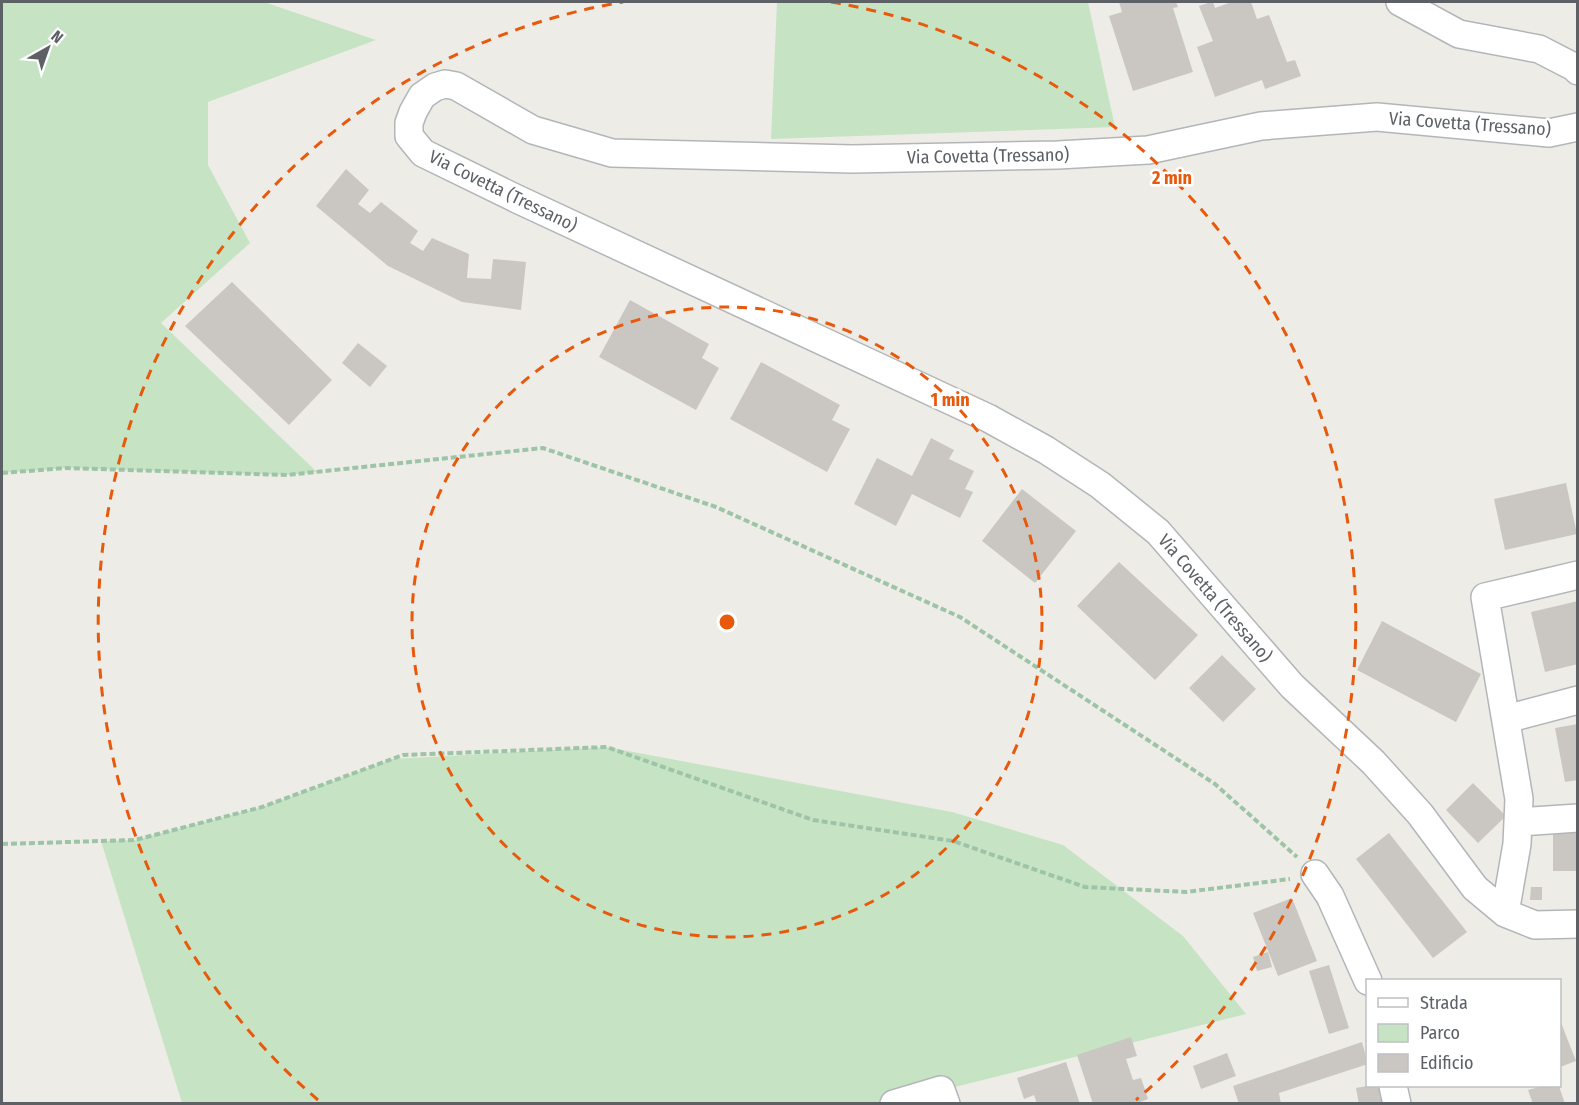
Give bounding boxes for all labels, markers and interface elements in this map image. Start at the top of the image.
north arrow [18,18,78,78]
text: N [48,27,67,47]
street label: Via Covetta (Tressano) [1388,107,1552,141]
street label: Via Covetta (Tressano) [907,144,1069,168]
street label: Via Covetta (Tressano) [425,146,581,236]
text: 2 min [1151,167,1192,189]
text: 1 min [930,389,970,411]
street label: Via Covetta (Tressano) [1153,530,1277,666]
centre of rings [717,612,737,632]
legend [1366,979,1561,1087]
text: Strada [1420,992,1468,1014]
text: Parco [1420,1022,1460,1044]
text: Edificio [1420,1052,1473,1074]

